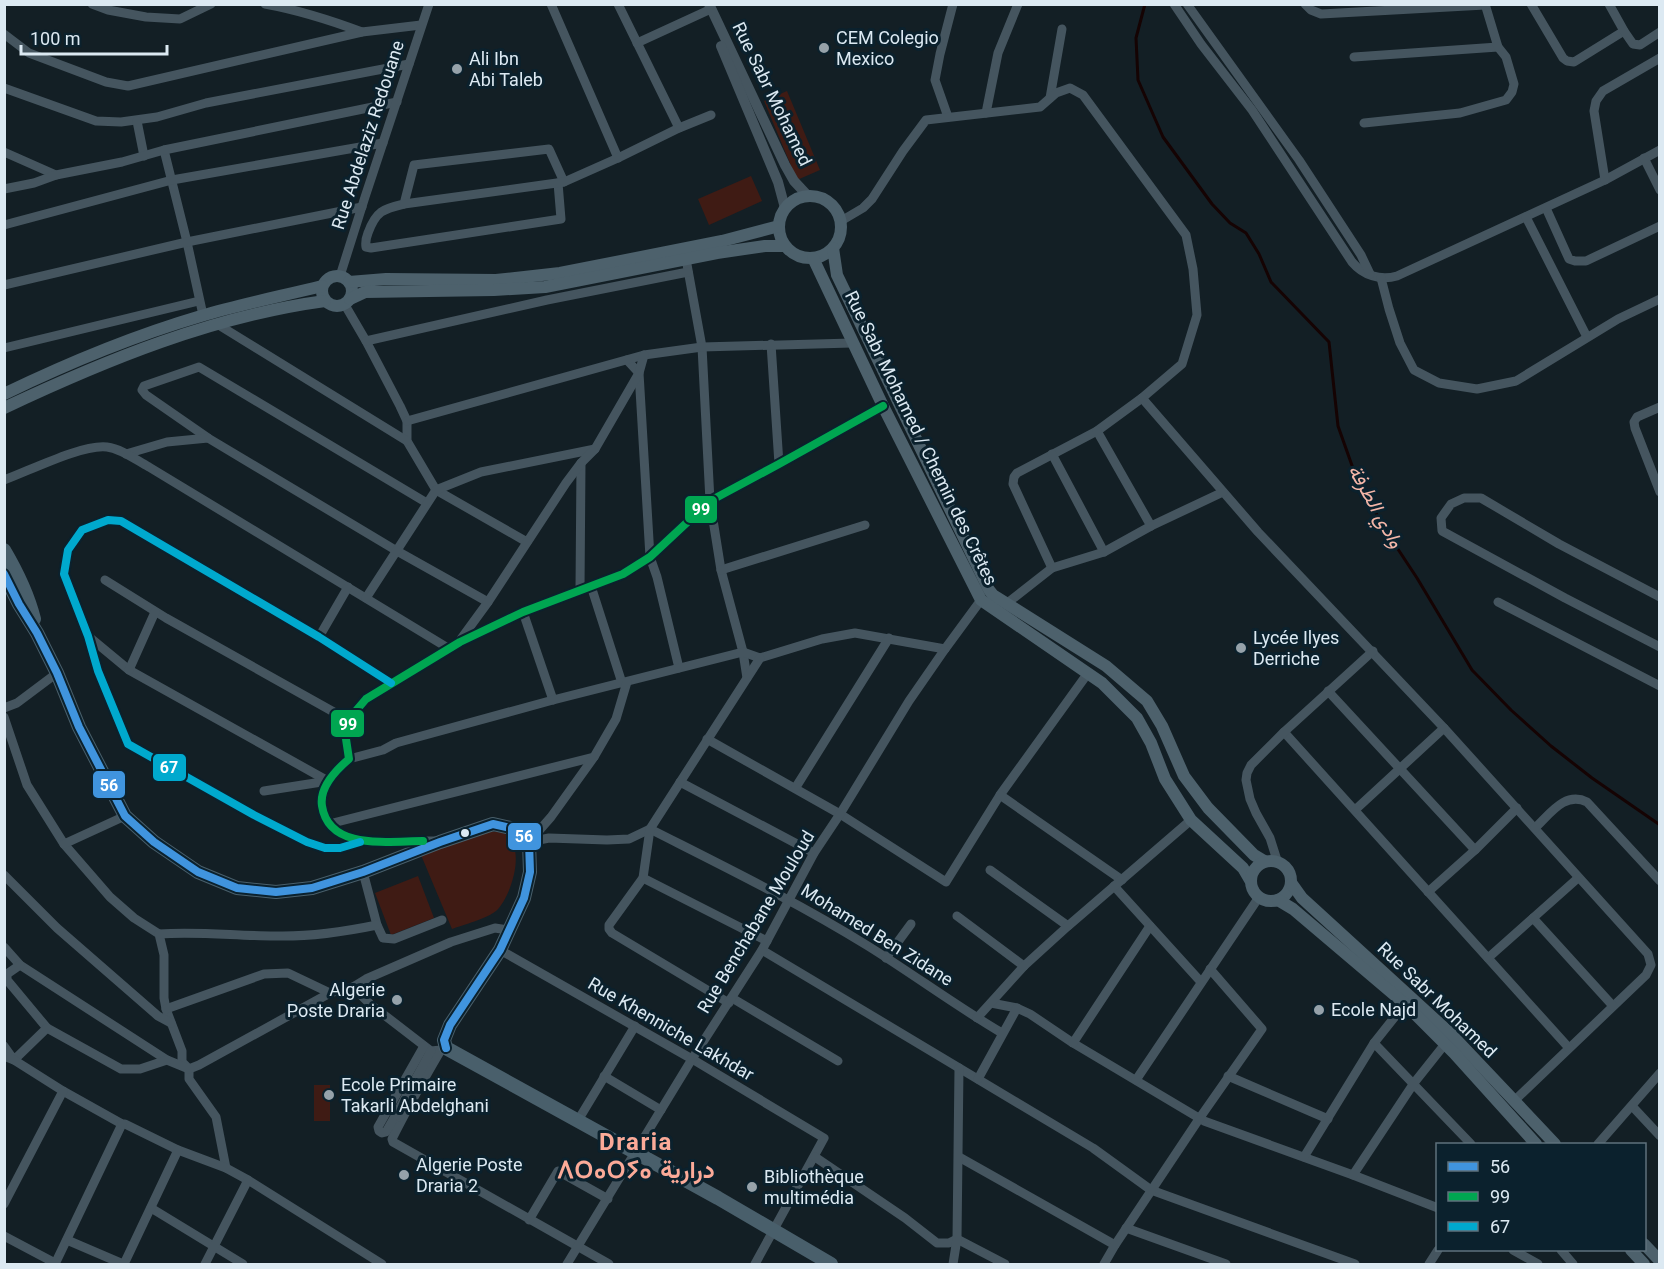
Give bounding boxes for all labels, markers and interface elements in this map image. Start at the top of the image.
scale bar [21,18,166,56]
street label: Rue Sabr Mohamed [729,18,816,169]
place label: CEM Colegio Mexico [836,27,939,69]
text: 100 m [30,28,81,49]
street label: Rue Abdelaziz Redouane [327,38,408,232]
marker: CEM Colegio Mexico [817,41,831,55]
place label: Ali Ibn Abi Taleb [469,48,543,90]
marker: Ali Ibn Abi Taleb [450,62,464,76]
street label: Rue Sabr Mohamed / Chemin des Crêtes [841,287,1002,588]
water label: وادي الطرفة [1340,460,1409,554]
line badge: 99 [684,495,718,524]
text: 99 [692,500,710,519]
place label: Lycée Ilyes Derriche [1253,627,1339,669]
marker: Lycée Ilyes Derriche [1234,641,1248,655]
line badge: 99 [330,709,365,738]
text: 99 [339,715,357,734]
line badge: 67 [152,753,187,782]
text: 67 [160,758,178,777]
line badge: 56 [92,770,126,799]
text: 56 [100,776,118,795]
line badge: 56 [507,822,542,851]
unlabelled marker [459,827,471,839]
text: 56 [515,827,533,846]
street label: Rue Benchabane Mouloud [693,827,818,1017]
street label: Mohamed Ben Zidane [797,879,957,990]
street label: Rue Sabr Mohamed [1373,937,1501,1062]
street label: Rue Khenniche Lakhdar [585,972,758,1085]
place label: Algerie Poste Draria [287,979,385,1021]
marker: Algerie Poste Draria [390,993,404,1007]
place label: Ecole Najd [1331,999,1416,1020]
marker: Ecole Najd [1312,1003,1326,1017]
place label: Ecole Primaire Takarli Abdelghani [341,1074,489,1116]
marker: Ecole Primaire Takarli Abdelghani [322,1088,336,1102]
district label: Draria ⴷⵔⴰⵔⵢⴰ درارية [557,1128,715,1185]
legend [1436,1143,1646,1251]
place label: Algerie Poste Draria 2 [416,1154,523,1196]
text: 56 [1490,1156,1510,1177]
place label: Bibliothèque multimédia [764,1166,864,1208]
marker: Algerie Poste Draria 2 [397,1168,411,1182]
marker: Bibliothèque multimédia [745,1180,759,1194]
text: 99 [1490,1186,1510,1207]
text: 67 [1490,1216,1510,1237]

